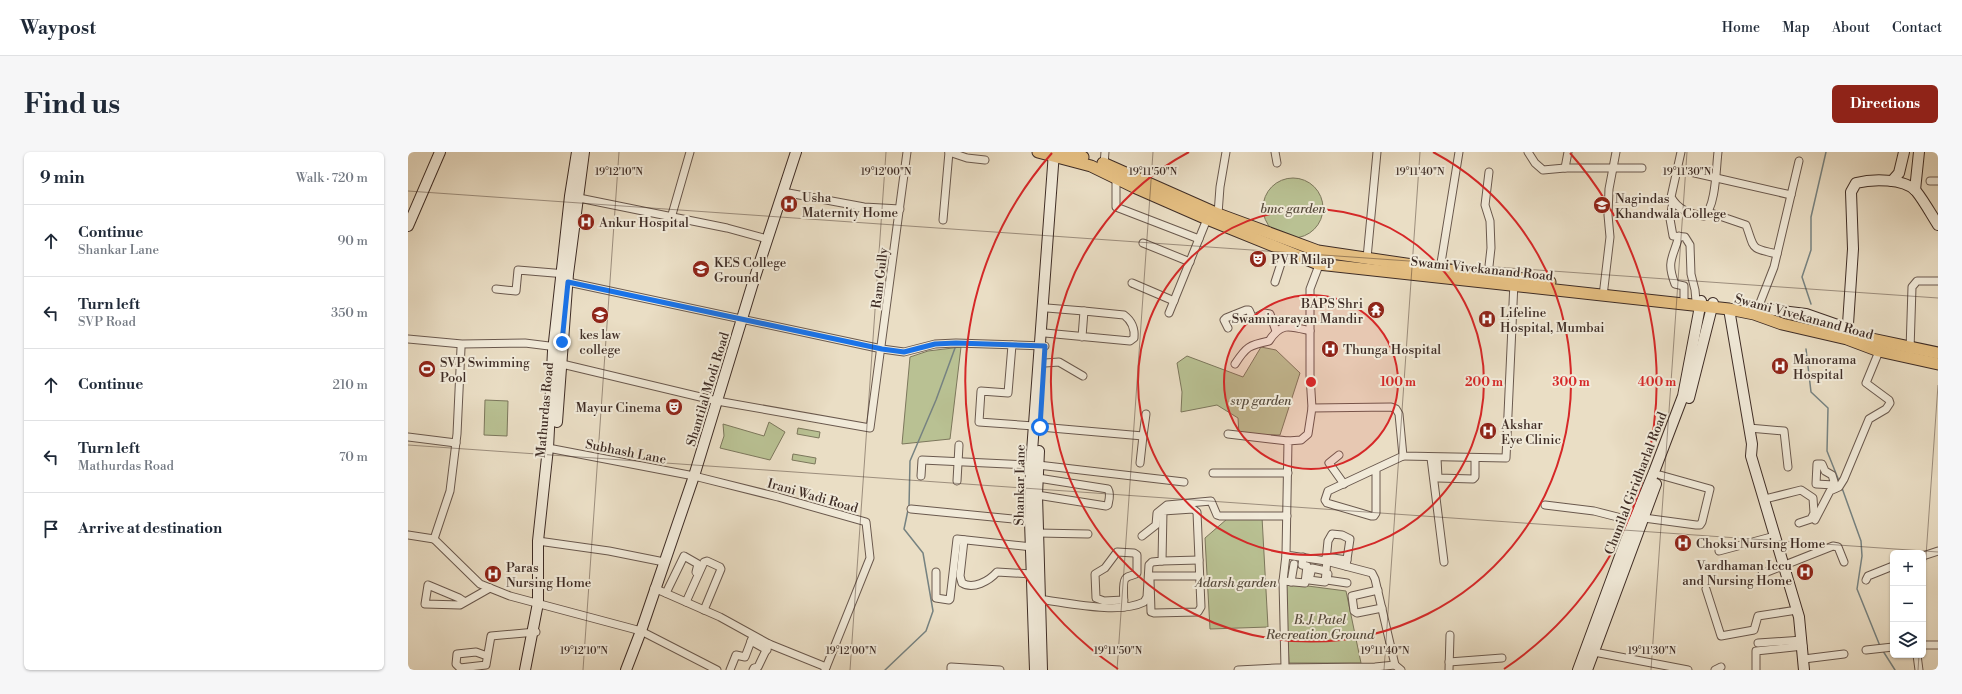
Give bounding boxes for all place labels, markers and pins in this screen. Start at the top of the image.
place label: Usha Maternity Home [802,190,899,221]
place label: Nagindas Khandwala College [1615,191,1727,222]
hospital icon: Usha Maternity Home [779,194,799,214]
school or university icon: Nagindas Khandwala College [1592,195,1612,215]
hospital icon: Ankur Hospital [576,212,596,232]
place label: Ankur Hospital [598,215,689,231]
theatre icon: PVR Milap [1248,249,1268,269]
place label: PVR Milap [1271,252,1335,268]
place label: KES College Ground [714,255,787,286]
school or university icon: KES College Ground [691,259,711,279]
place label: BAPS Shri Swaminarayan Mandir [1232,296,1363,327]
temple icon: BAPS Shri Swaminarayan Mandir [1366,300,1386,320]
school or university icon: kes law college [590,305,610,325]
place label: Lifeline Hospital, Mumbai [1500,305,1605,336]
hospital icon: Lifeline Hospital, Mumbai [1477,309,1497,329]
place label: kes law college [579,327,622,358]
hospital icon: Thunga Hospital [1320,339,1340,359]
place label: Thunga Hospital [1343,342,1441,358]
place label: Manorama Hospital [1793,352,1857,383]
place label: SVP Swimming Pool [440,355,530,386]
hospital icon: Manorama Hospital [1770,356,1790,376]
sports icon: SVP Swimming Pool [417,359,437,379]
centre of rings [1304,375,1318,389]
theatre icon: Mayur Cinema [664,397,684,417]
place label: Mayur Cinema [576,400,661,416]
place label: Akshar Eye Clinic [1500,417,1561,448]
hospital icon: Akshar Eye Clinic [1478,421,1498,441]
hospital icon: Choksi Nursing Home [1673,533,1693,553]
place label: Choksi Nursing Home [1696,536,1826,552]
place label: Vardhaman Iccu and Nursing Home [1682,558,1793,589]
place label: Paras Nursing Home [506,560,592,591]
hospital icon: Vardhaman Iccu and Nursing Home [1795,562,1815,582]
hospital icon: Paras Nursing Home [483,564,503,584]

